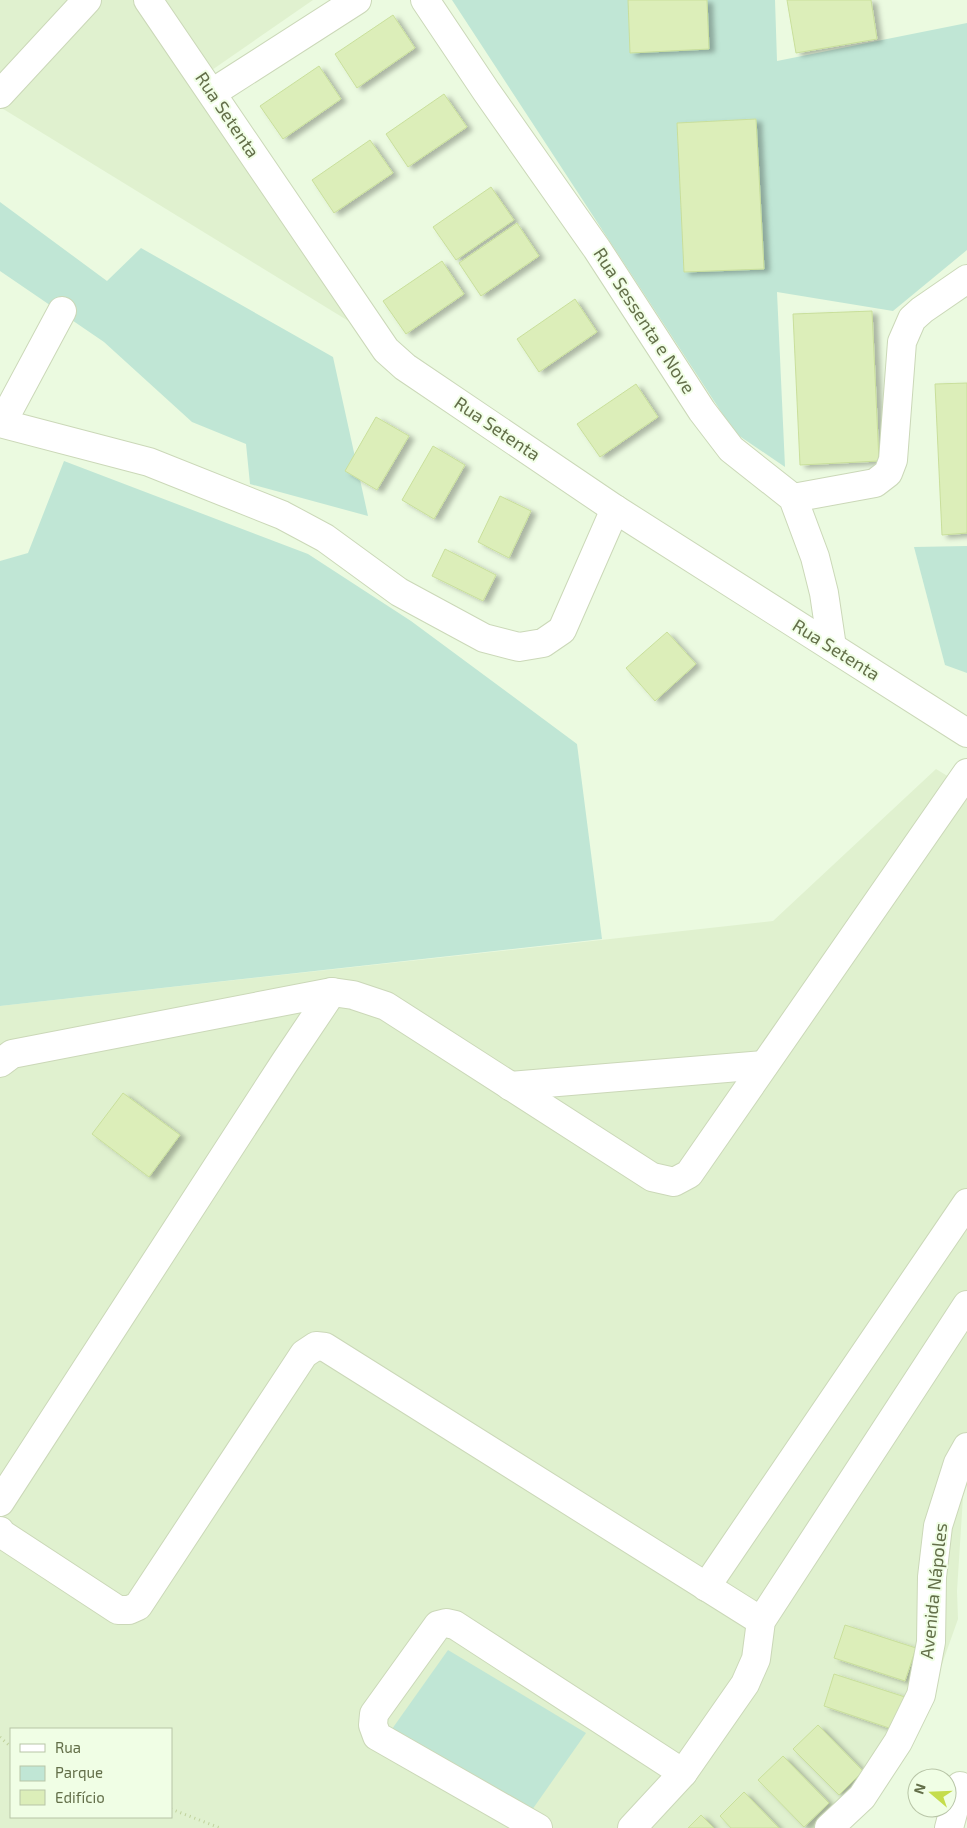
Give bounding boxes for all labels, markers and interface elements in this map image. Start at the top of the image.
street label: Rua Setenta [191,67,265,162]
street label: Rua Sessenta e Nove [589,243,700,398]
street label: Rua Setenta [450,391,545,465]
street label: Rua Setenta [789,614,884,685]
street label: Avenida Nápoles [915,1522,951,1660]
legend [10,1728,172,1818]
text: Rua [55,1738,81,1756]
text: Parque [55,1763,103,1781]
north arrow [907,1768,957,1818]
text: N [910,1781,929,1796]
text: Edifício [55,1788,105,1806]

